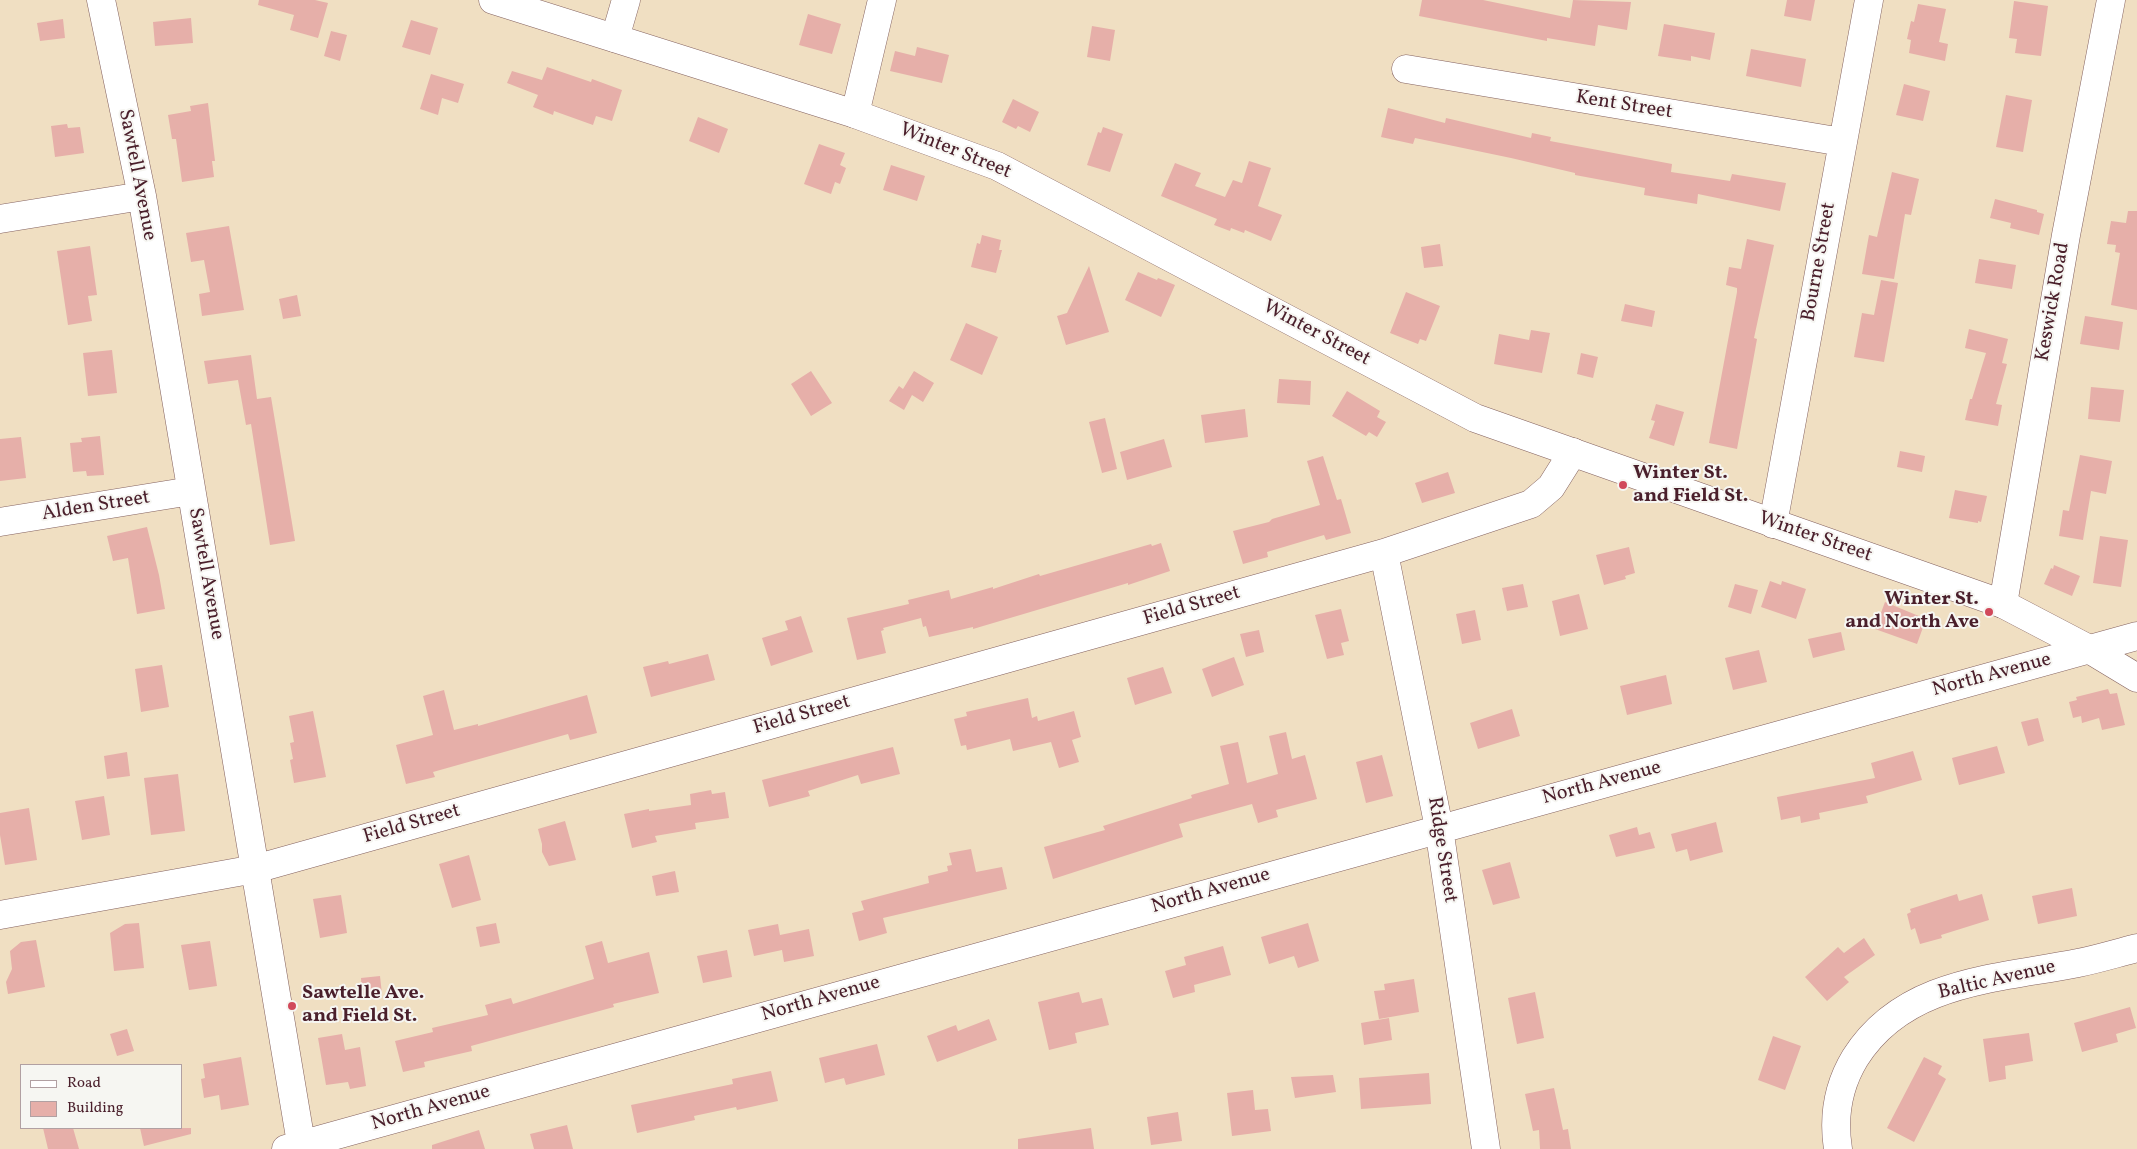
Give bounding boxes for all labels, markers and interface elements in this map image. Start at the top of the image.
street label: Kent Street [1574,87,1674,125]
street label: Sawtell Avenue [111,107,161,243]
street label: Winter Street [896,119,1014,185]
street label: Bourne Street [1798,201,1842,323]
street label: Keswick Road [2032,241,2076,363]
street label: Winter Street [1258,296,1374,372]
place label: Winter St. and Field St. [1633,462,1748,509]
marker: Winter St. and Field St. [1617,479,1629,491]
street label: Alden Street [40,487,152,527]
street label: Sawtell Avenue [182,506,228,642]
street label: Winter Street [1755,507,1875,569]
street label: Field Street [1141,582,1243,632]
place label: Winter St. and North Ave [1845,588,1979,635]
marker: Winter St. and North Ave [1983,606,1995,618]
street label: North Avenue [1930,649,2054,703]
street label: Field Street [751,691,853,741]
street label: North Avenue [1540,757,1664,811]
street label: Ridge Street [1421,795,1461,905]
street label: Field Street [361,800,463,850]
street label: North Avenue [1149,864,1273,920]
street label: Baltic Avenue [1936,956,2058,1006]
street label: North Avenue [759,972,883,1028]
place label: Sawtelle Ave. and Field St. [302,982,424,1029]
marker: Sawtelle Ave. and Field St. [286,1000,298,1012]
legend [20,1064,182,1129]
text: Road [67,1073,101,1094]
street label: North Avenue [369,1081,493,1137]
text: Building [67,1098,123,1119]

